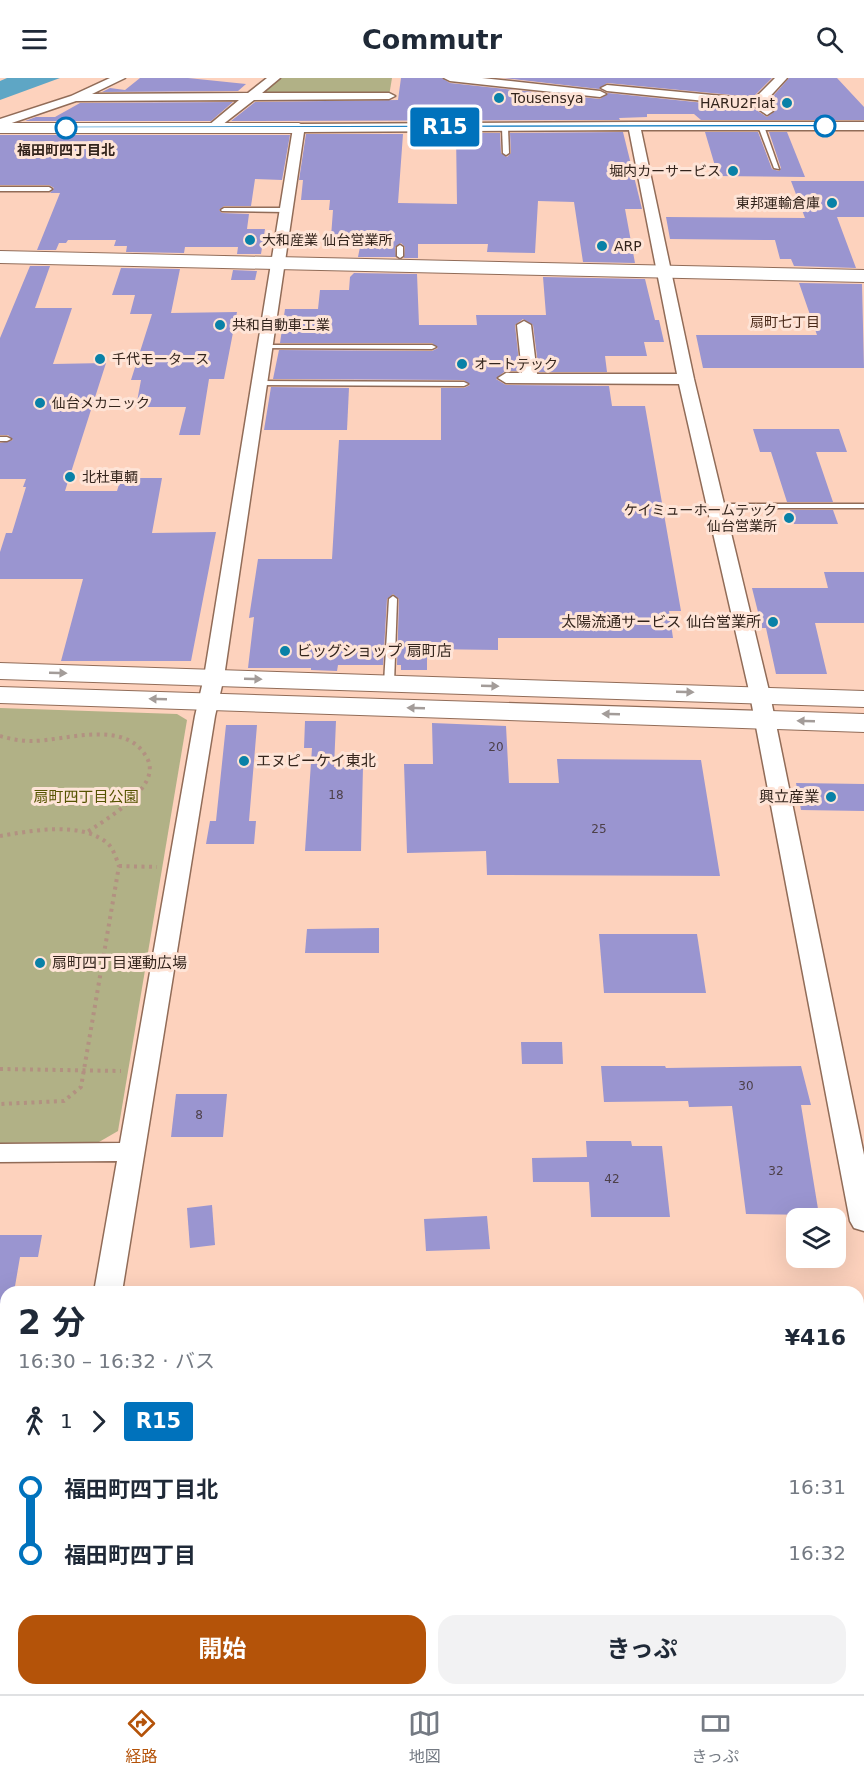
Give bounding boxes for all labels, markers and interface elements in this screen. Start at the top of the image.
icon: menu [18,23,51,56]
icon: search [813,23,846,56]
text: Commutr [362,24,502,55]
place label: Tousensya [510,90,584,106]
marker: Tousensya [492,91,506,105]
place label: HARU2Flat [700,95,776,111]
marker: HARU2Flat [780,96,794,110]
line badge: R15 [410,107,480,146]
text: R15 [422,115,468,139]
unlabelled marker [814,115,836,137]
marker: 福田町四丁目北 [55,117,77,139]
place label: 福田町四丁目北 [17,142,115,158]
place label: 堀内カーサービス [609,163,721,179]
marker: 堀内カーサービス [726,164,740,178]
place label: 東邦運輸倉庫 [736,195,820,211]
marker: 東邦運輸倉庫 [825,196,839,210]
place label: 大和産業 仙台営業所 [262,232,392,248]
marker: 大和産業 仙台営業所 [243,233,257,247]
place label: ARP [614,238,642,254]
marker: ARP [595,239,609,253]
district label: 扇町七丁目 [750,314,820,330]
place label: 共和自動車工業 [232,317,330,333]
marker: 共和自動車工業 [213,318,227,332]
place label: 千代モータース [112,351,209,367]
marker: 千代モータース [93,352,107,366]
place label: オートテック [474,356,558,372]
marker: オートテック [455,357,469,371]
place label: 仙台メカニック [52,395,150,411]
marker: 仙台メカニック [33,396,47,410]
place label: 北杜車輌 [82,469,138,485]
marker: 北杜車輌 [63,470,77,484]
place label: ケイミューホームテック 仙台営業所 [624,502,777,534]
marker: ケイミューホームテック 仙台営業所 [782,511,796,525]
place label: 太陽流通サービス 仙台営業所 [561,613,761,631]
marker: 太陽流通サービス 仙台営業所 [766,615,780,629]
place label: ビッグショップ 扇町店 [297,642,452,660]
marker: ビッグショップ 扇町店 [278,644,292,658]
one-way arrow [49,668,68,678]
one-way arrow [244,674,263,683]
one-way arrow [481,681,500,691]
one-way arrow [676,688,695,697]
one-way arrow [148,695,167,704]
one-way arrow [406,703,425,712]
one-way arrow [601,709,620,719]
one-way arrow [796,716,815,726]
house number: 20 [488,740,504,754]
place label: エヌピーケイ東北 [256,752,376,770]
marker: エヌピーケイ東北 [237,754,251,768]
park label: 扇町四丁目公園 [33,788,139,806]
house number: 18 [328,788,344,802]
place label: 興立産業 [759,788,819,806]
marker: 興立産業 [824,790,838,804]
house number: 25 [591,822,607,836]
place label: 扇町四丁目運動広場 [52,954,187,972]
marker: 扇町四丁目運動広場 [33,956,47,970]
house number: 30 [738,1079,754,1093]
house number: 8 [195,1108,203,1122]
house number: 32 [768,1164,784,1178]
house number: 42 [604,1172,620,1186]
map controls [786,1208,846,1268]
button: layers [786,1208,846,1268]
text: 2 分 [18,1303,85,1342]
text: ¥416 [785,1325,846,1350]
text: 16:30 – 16:32 · バス [18,1349,215,1373]
icon: walk [18,1405,51,1438]
icon: forward [82,1405,115,1438]
text: 1 [60,1409,73,1433]
text: R15 [136,1409,181,1433]
text: 16:31 [788,1475,846,1499]
text: 福田町四丁目北 [64,1477,218,1502]
text: 16:32 [788,1541,846,1565]
text: 福田町四丁目 [64,1543,196,1568]
button: 開始 [18,1615,426,1684]
button: きっぷ [438,1615,846,1684]
tab: 経路 [125,1707,158,1767]
tab: 地図 [408,1707,441,1767]
tab: きっぷ [692,1707,739,1767]

